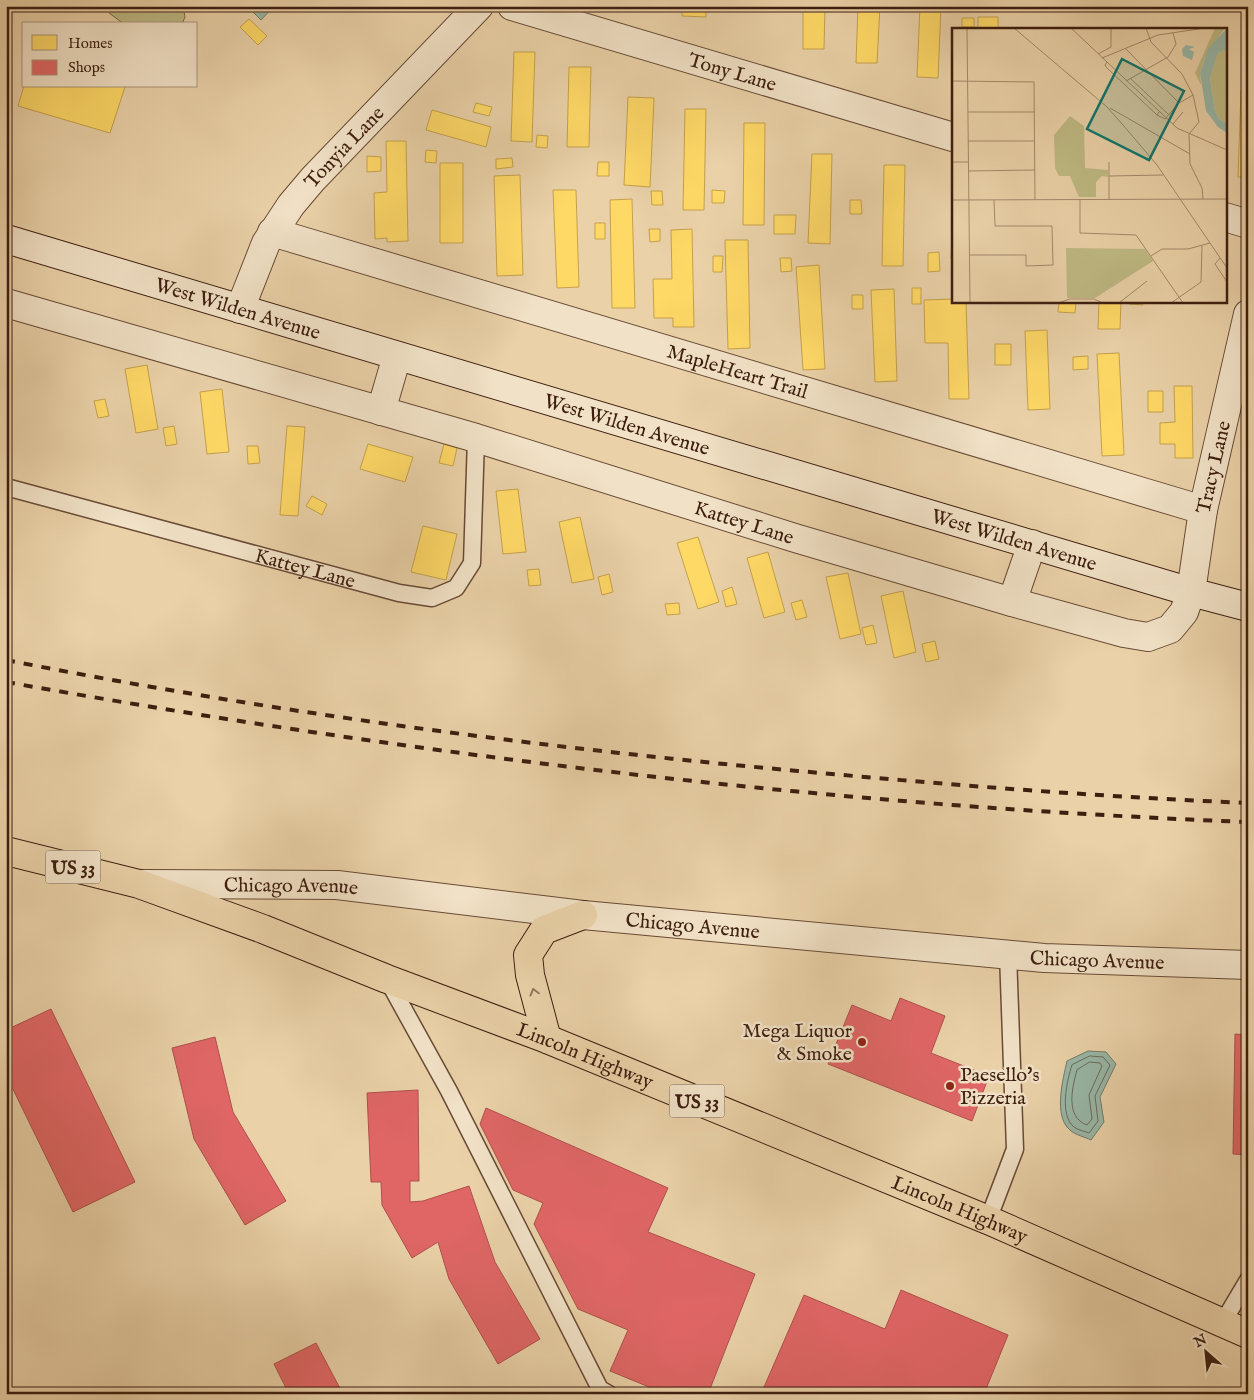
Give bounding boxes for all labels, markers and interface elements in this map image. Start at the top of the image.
legend [22,22,198,88]
inset map [952,28,1226,302]
text: Homes [68,34,112,53]
street label: Tony Lane [685,48,779,98]
text: Shops [68,58,105,77]
street label: Tonyia Lane [299,101,390,194]
street label: West Wilden Avenue [152,273,323,346]
street label: MapleHeart Trail [664,340,811,405]
street label: West Wilden Avenue [541,389,712,462]
street label: Tracy Lane [1192,419,1237,516]
street label: Kattey Lane [691,496,797,551]
street label: West Wilden Avenue [928,504,1100,577]
street label: Kattey Lane [252,544,358,595]
road number: US 33 [46,850,100,884]
street label: Chicago Avenue [224,873,359,901]
street label: Chicago Avenue [624,908,761,945]
street label: Chicago Avenue [1029,946,1165,976]
one-way arrow [530,989,540,997]
street label: Lincoln Highway [513,1018,657,1095]
place label: Mega Liquor & Smoke [743,1019,853,1067]
marker: Mega Liquor & Smoke [856,1036,868,1048]
place label: Paesello's Pizzeria [960,1063,1040,1111]
marker: Paesello's Pizzeria [944,1080,956,1092]
road number: US 33 [670,1084,724,1118]
street label: Lincoln Highway [888,1171,1031,1250]
north arrow [1182,1328,1232,1378]
text: N [1190,1331,1210,1353]

